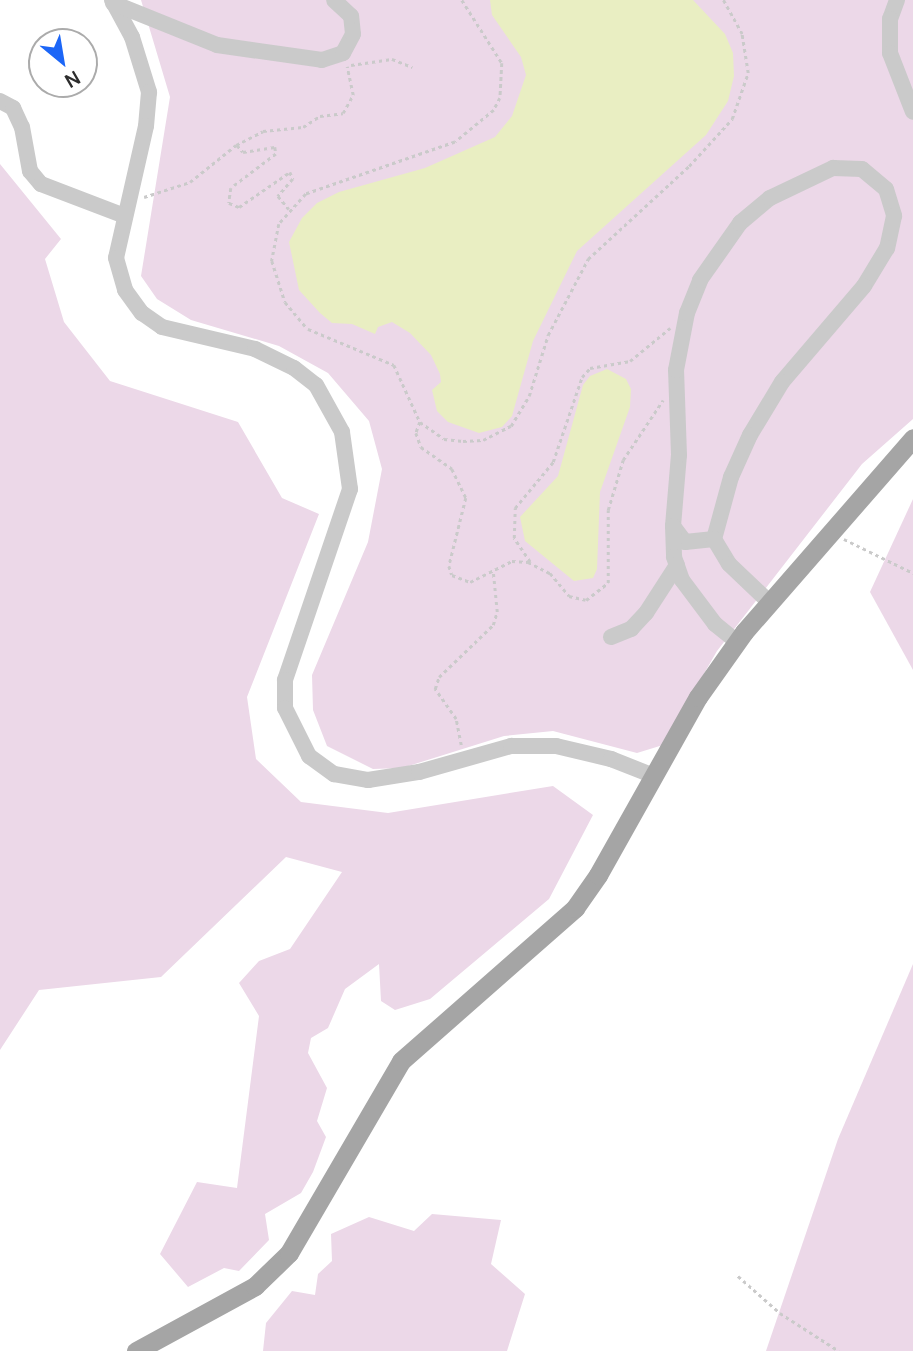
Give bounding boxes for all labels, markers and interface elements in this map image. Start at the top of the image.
north arrow [28,28,98,98]
text: N [60,65,85,94]

